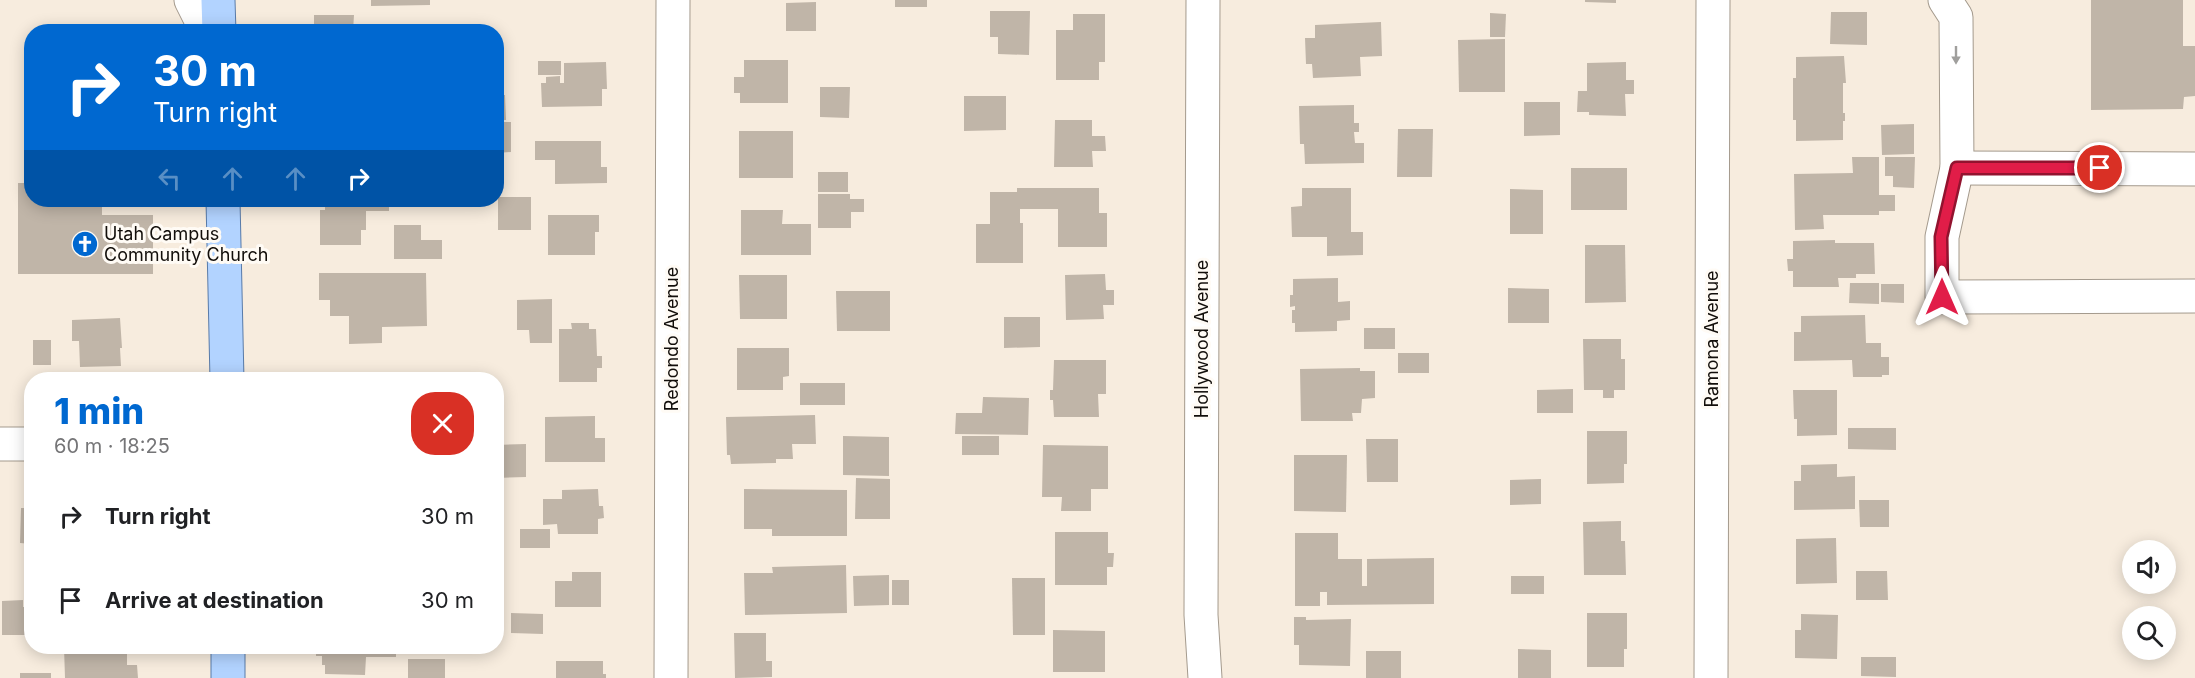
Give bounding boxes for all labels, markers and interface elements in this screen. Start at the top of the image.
text: 30 m [153,45,257,96]
one-way arrow [1951,46,1961,65]
icon: right [54,48,132,126]
text: Turn right [153,96,277,129]
pin [2074,142,2125,193]
icon: arrive [2083,151,2116,184]
icon: left [153,162,186,195]
icon: ahead [216,162,249,195]
icon: ahead [279,162,312,195]
icon: right [342,162,375,195]
place label: Utah Campus Community Church [104,223,268,265]
church icon: Utah Campus Community Church [70,229,100,259]
street label: Hollywood Avenue [1191,260,1212,418]
position arrow [1910,265,1974,329]
street label: Redondo Avenue [661,267,682,411]
street label: Ramona Avenue [1701,270,1722,408]
text: 1 min [54,389,144,433]
button: close [411,392,474,455]
text: 60 m · 18:25 [54,434,170,458]
icon: right [54,500,87,533]
text: Turn right [105,503,211,529]
text: 30 m [421,503,474,529]
map controls [2122,540,2176,660]
button: sound [2122,540,2176,594]
icon: arrive [54,584,87,617]
text: Arrive at destination [105,587,324,613]
text: 30 m [421,587,474,613]
button: search [2122,606,2176,660]

